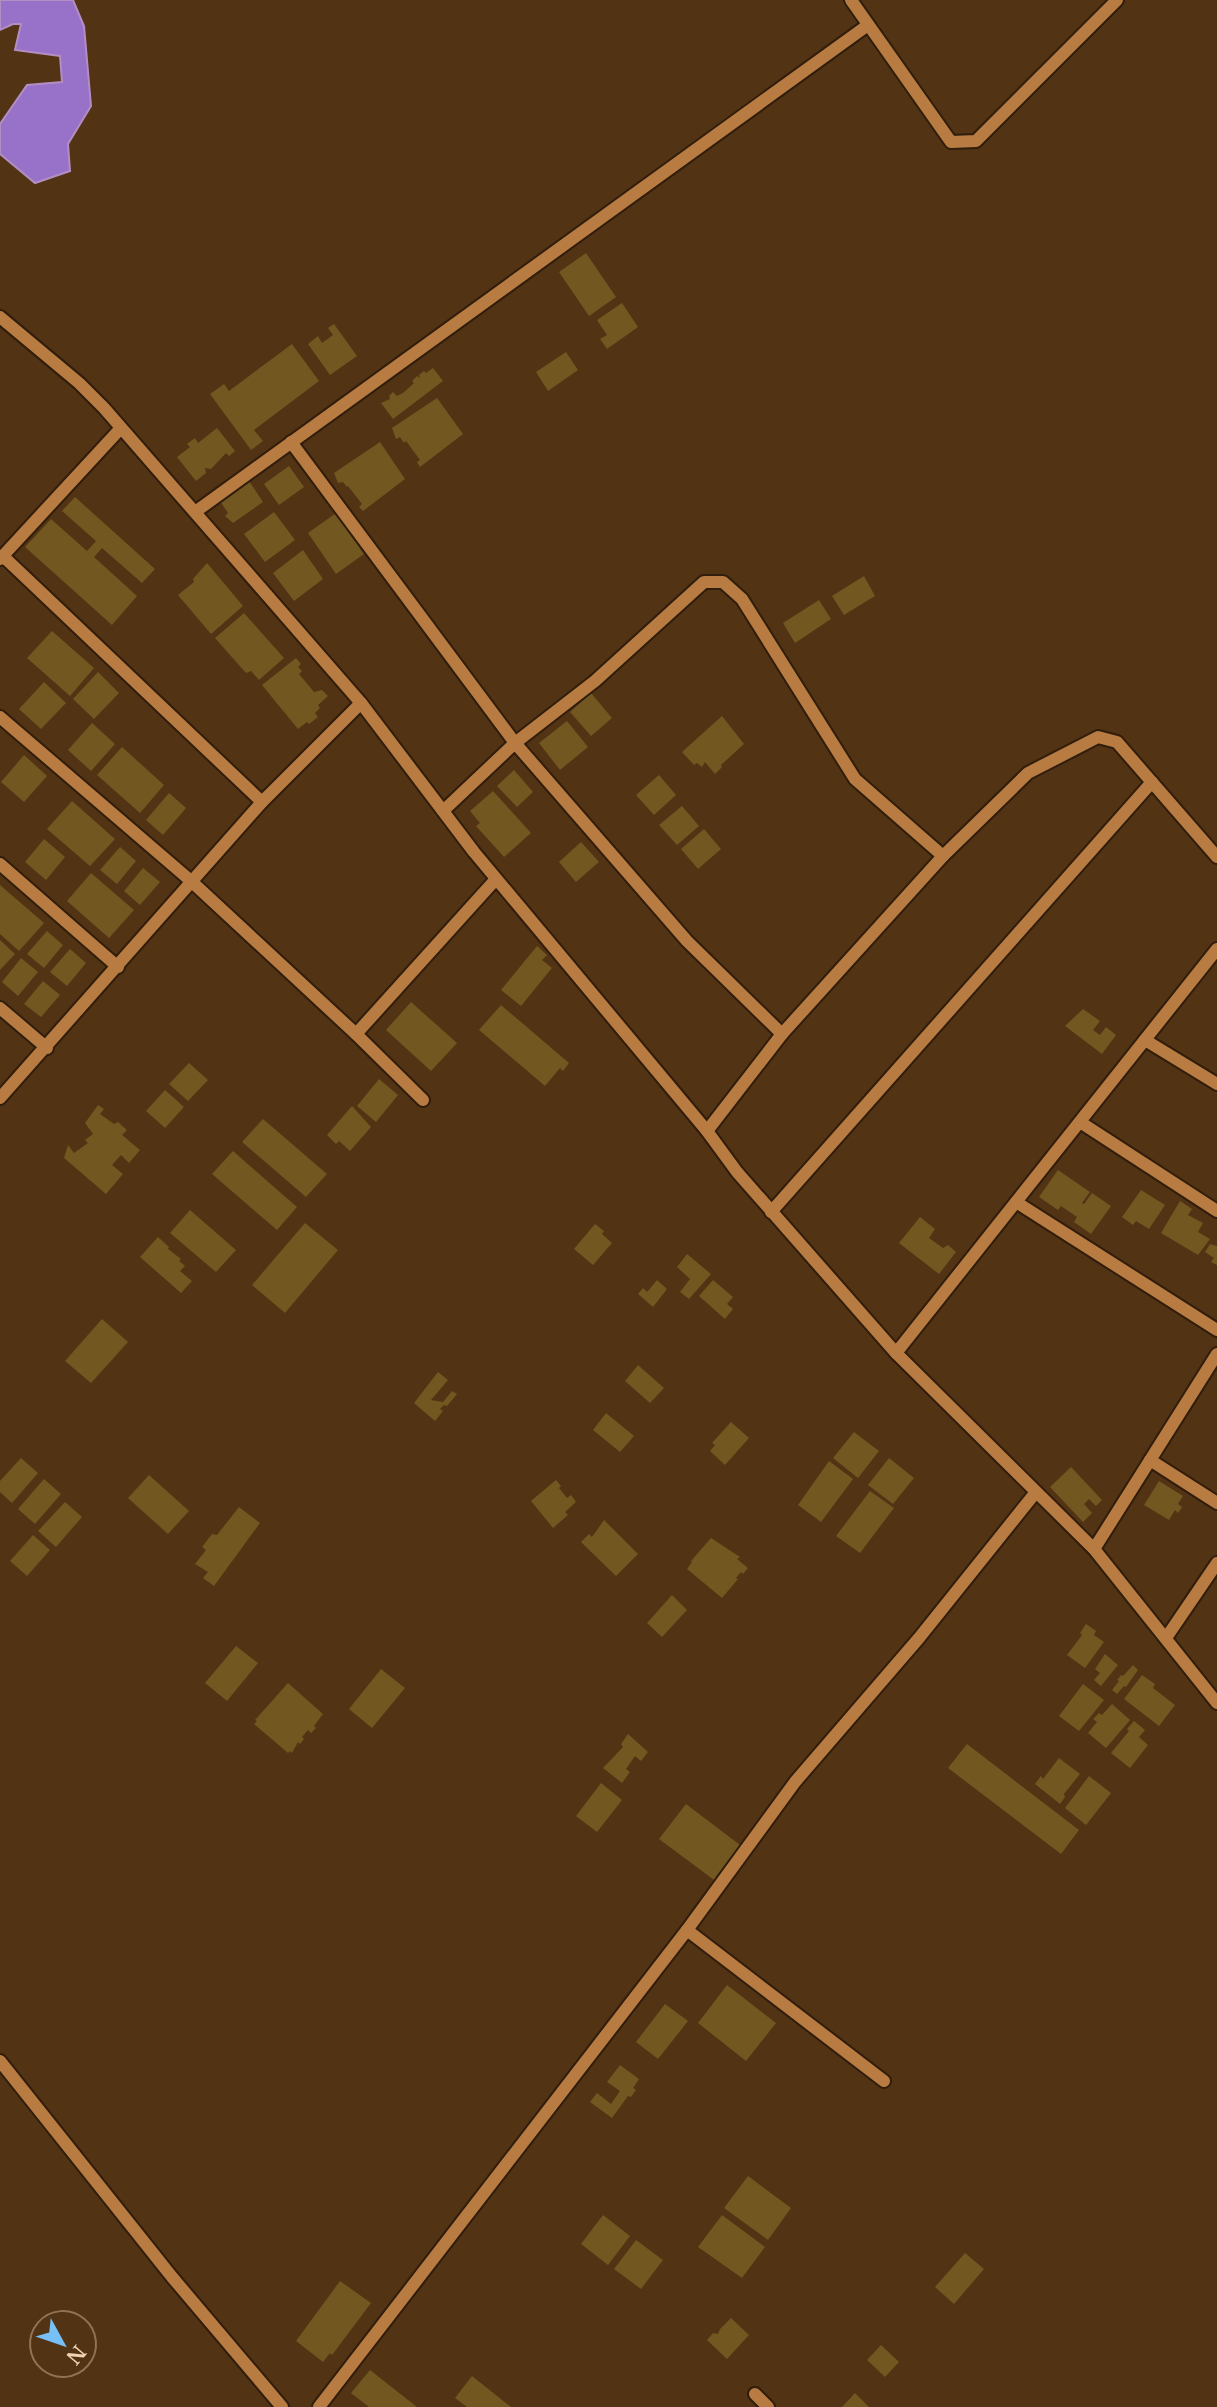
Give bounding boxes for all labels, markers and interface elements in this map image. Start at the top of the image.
north arrow [28,2309,98,2379]
text: N [61,2340,90,2369]

